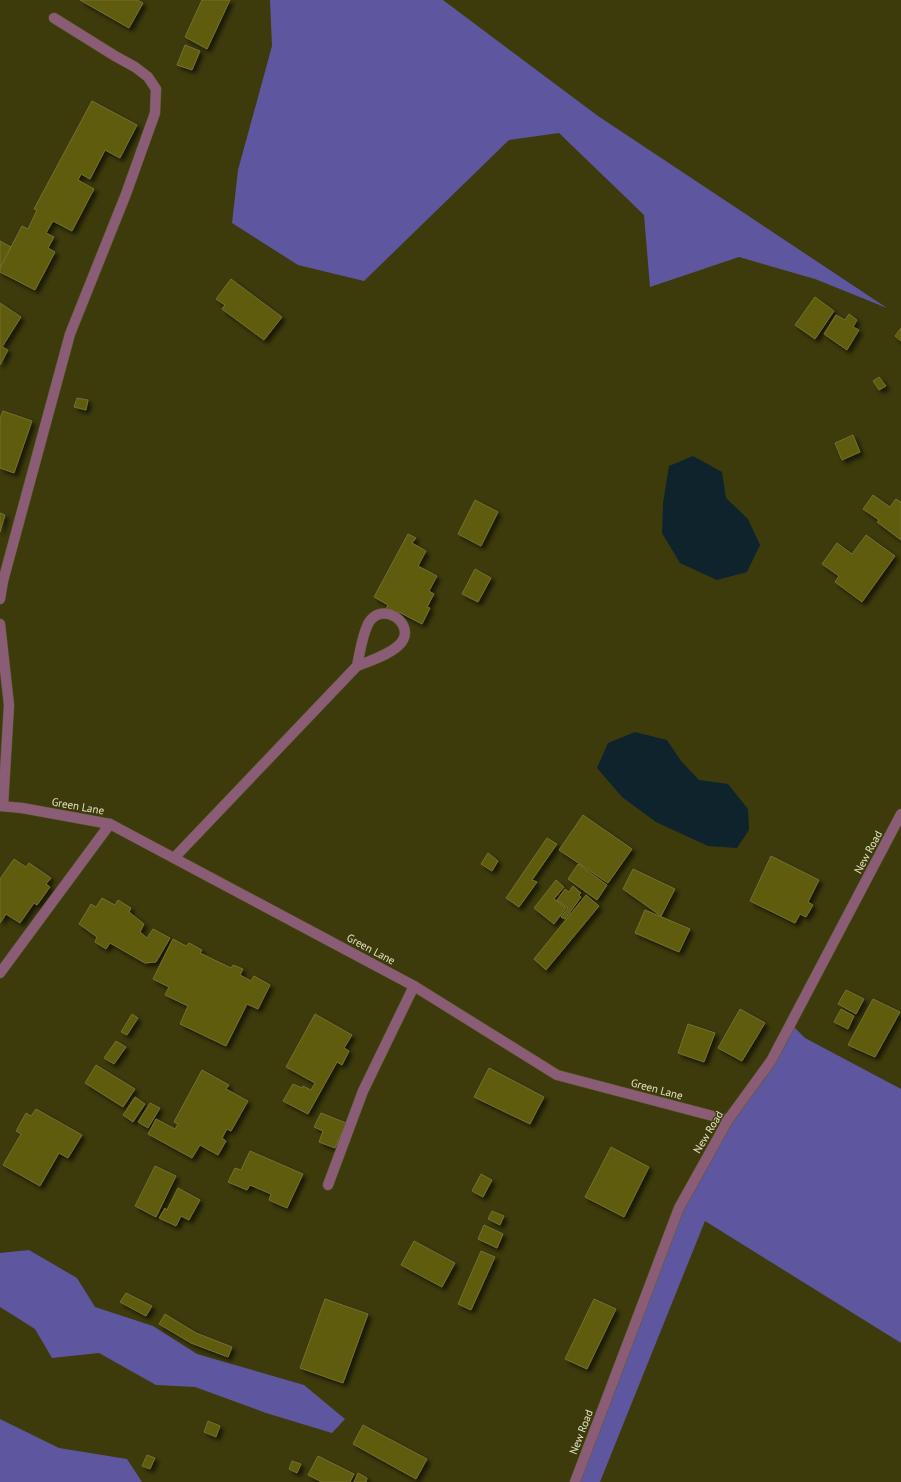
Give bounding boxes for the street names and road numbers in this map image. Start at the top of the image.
street label: Green Lane [51,795,106,818]
street label: New Road [851,828,885,876]
street label: Green Lane [344,930,398,968]
street label: Green Lane [630,1075,685,1103]
street label: New Road [690,1108,726,1156]
street label: New Road [566,1408,596,1456]

